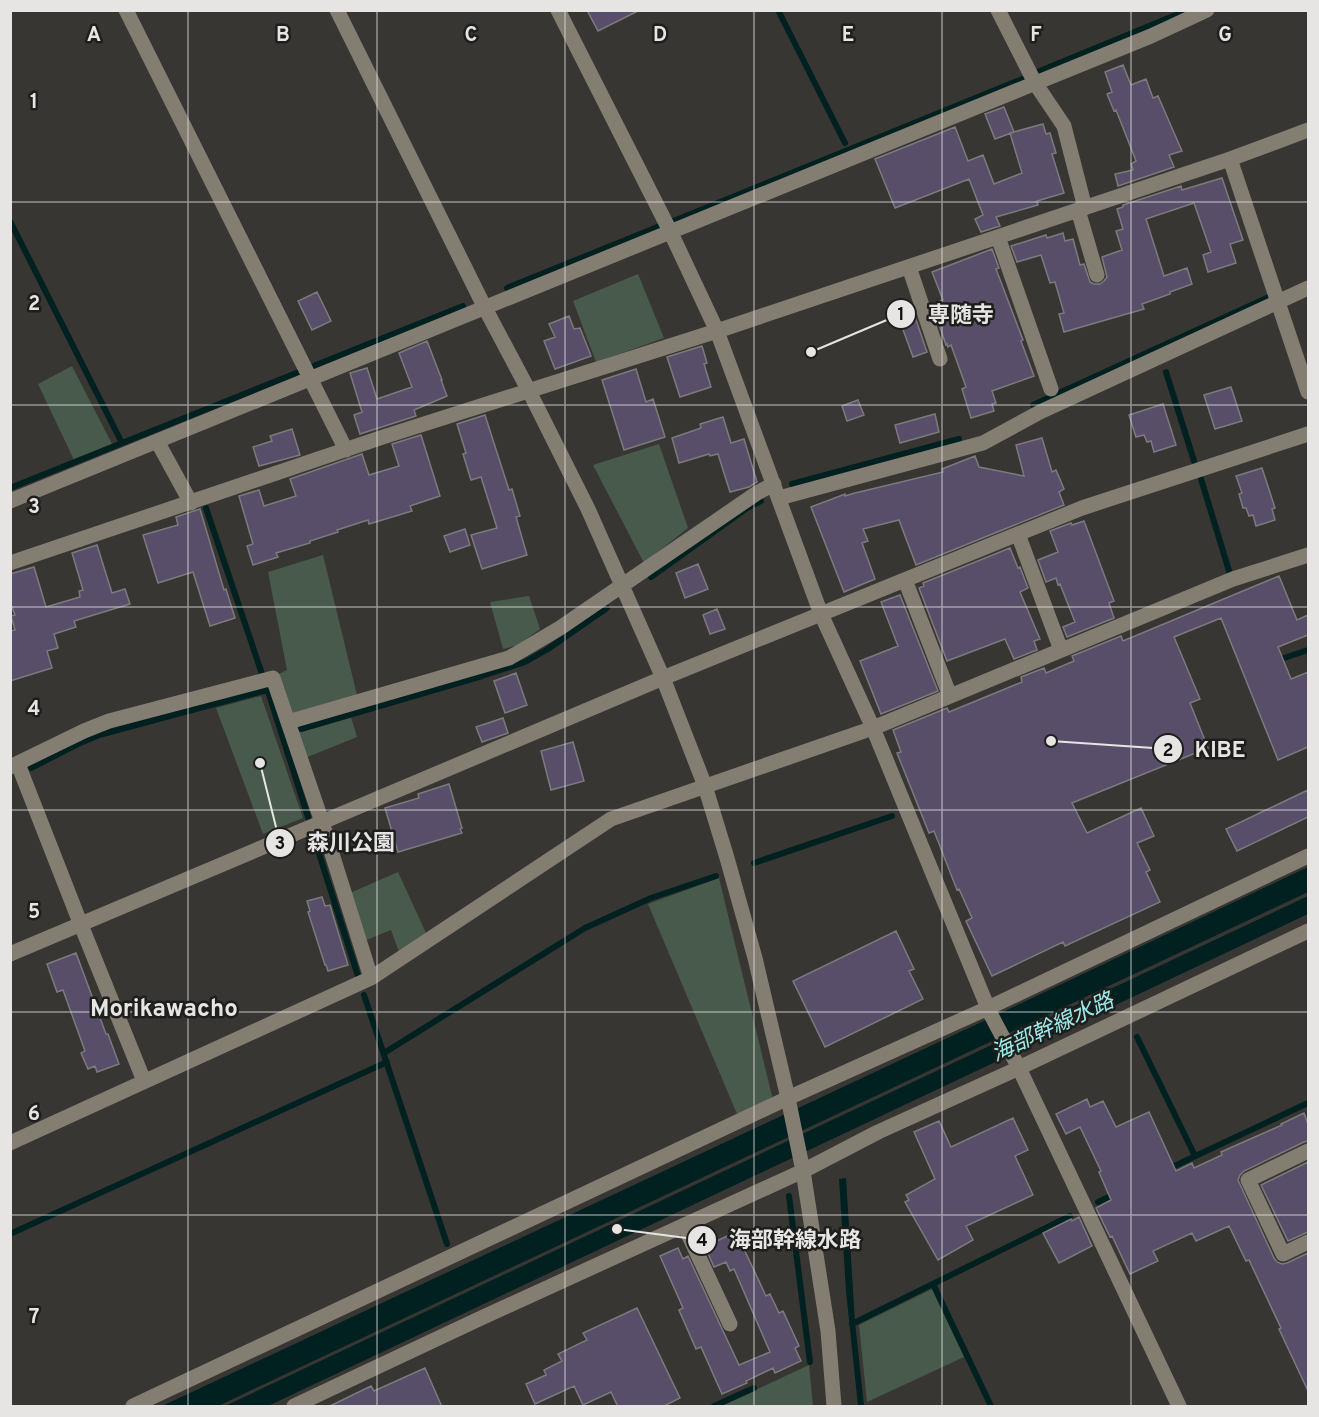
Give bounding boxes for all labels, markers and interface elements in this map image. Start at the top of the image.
text: A [87,23,101,49]
text: B [276,23,290,49]
text: C [465,23,477,49]
text: D [653,23,667,49]
text: E [842,23,854,49]
text: F [1030,23,1042,49]
text: G [1218,23,1232,49]
text: 1 [30,90,38,116]
text: 2 [28,292,40,318]
callout: 専随寺 [886,294,1006,334]
text: 専随寺 [928,303,994,330]
text: 1 [897,304,905,327]
text: 3 [28,495,40,521]
text: 4 [28,697,40,723]
callout: KIBE [1153,729,1258,769]
text: KIBE [1195,738,1245,765]
text: 2 [1162,740,1174,763]
callout: 森川公園 [265,823,407,863]
text: 森川公園 [307,831,395,858]
text: 3 [275,833,285,856]
text: 5 [28,900,40,926]
water label: 海部幹線水路 [988,987,1120,1068]
district label: Morikawacho [90,995,238,1025]
text: 6 [28,1102,40,1128]
callout: 海部幹線水路 [687,1220,873,1260]
text: 海部幹線水路 [729,1228,861,1255]
text: 4 [696,1230,708,1253]
text: 7 [29,1305,39,1331]

